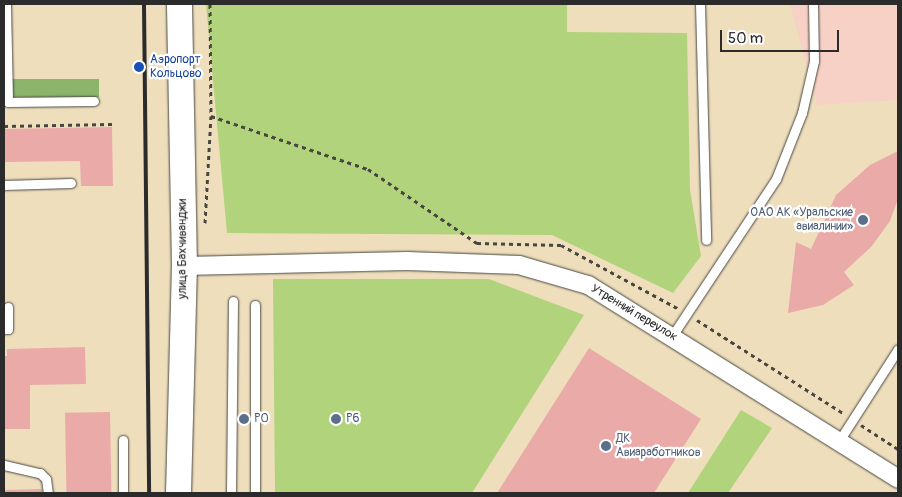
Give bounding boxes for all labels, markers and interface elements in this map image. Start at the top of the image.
scale bar [722,20,841,52]
text: 50 m [728,29,763,48]
place label: Аэропорт Кольцово [150,53,201,81]
marker: Аэропорт Кольцово [132,60,146,74]
street label: улица Бахчиванджи [176,199,190,299]
place label: ОАО АК «Уральские авиалинии» [750,206,853,234]
marker: ОАО АК «Уральские авиалинии» [857,214,869,226]
street label: Утренний переулок [588,282,680,344]
place label: P0 [254,412,269,426]
place label: P6 [346,412,360,426]
marker: P0 [238,413,250,425]
marker: P6 [330,413,342,425]
place label: ДК Авиаработников [616,432,701,460]
marker: ДК Авиаработников [600,440,612,452]

